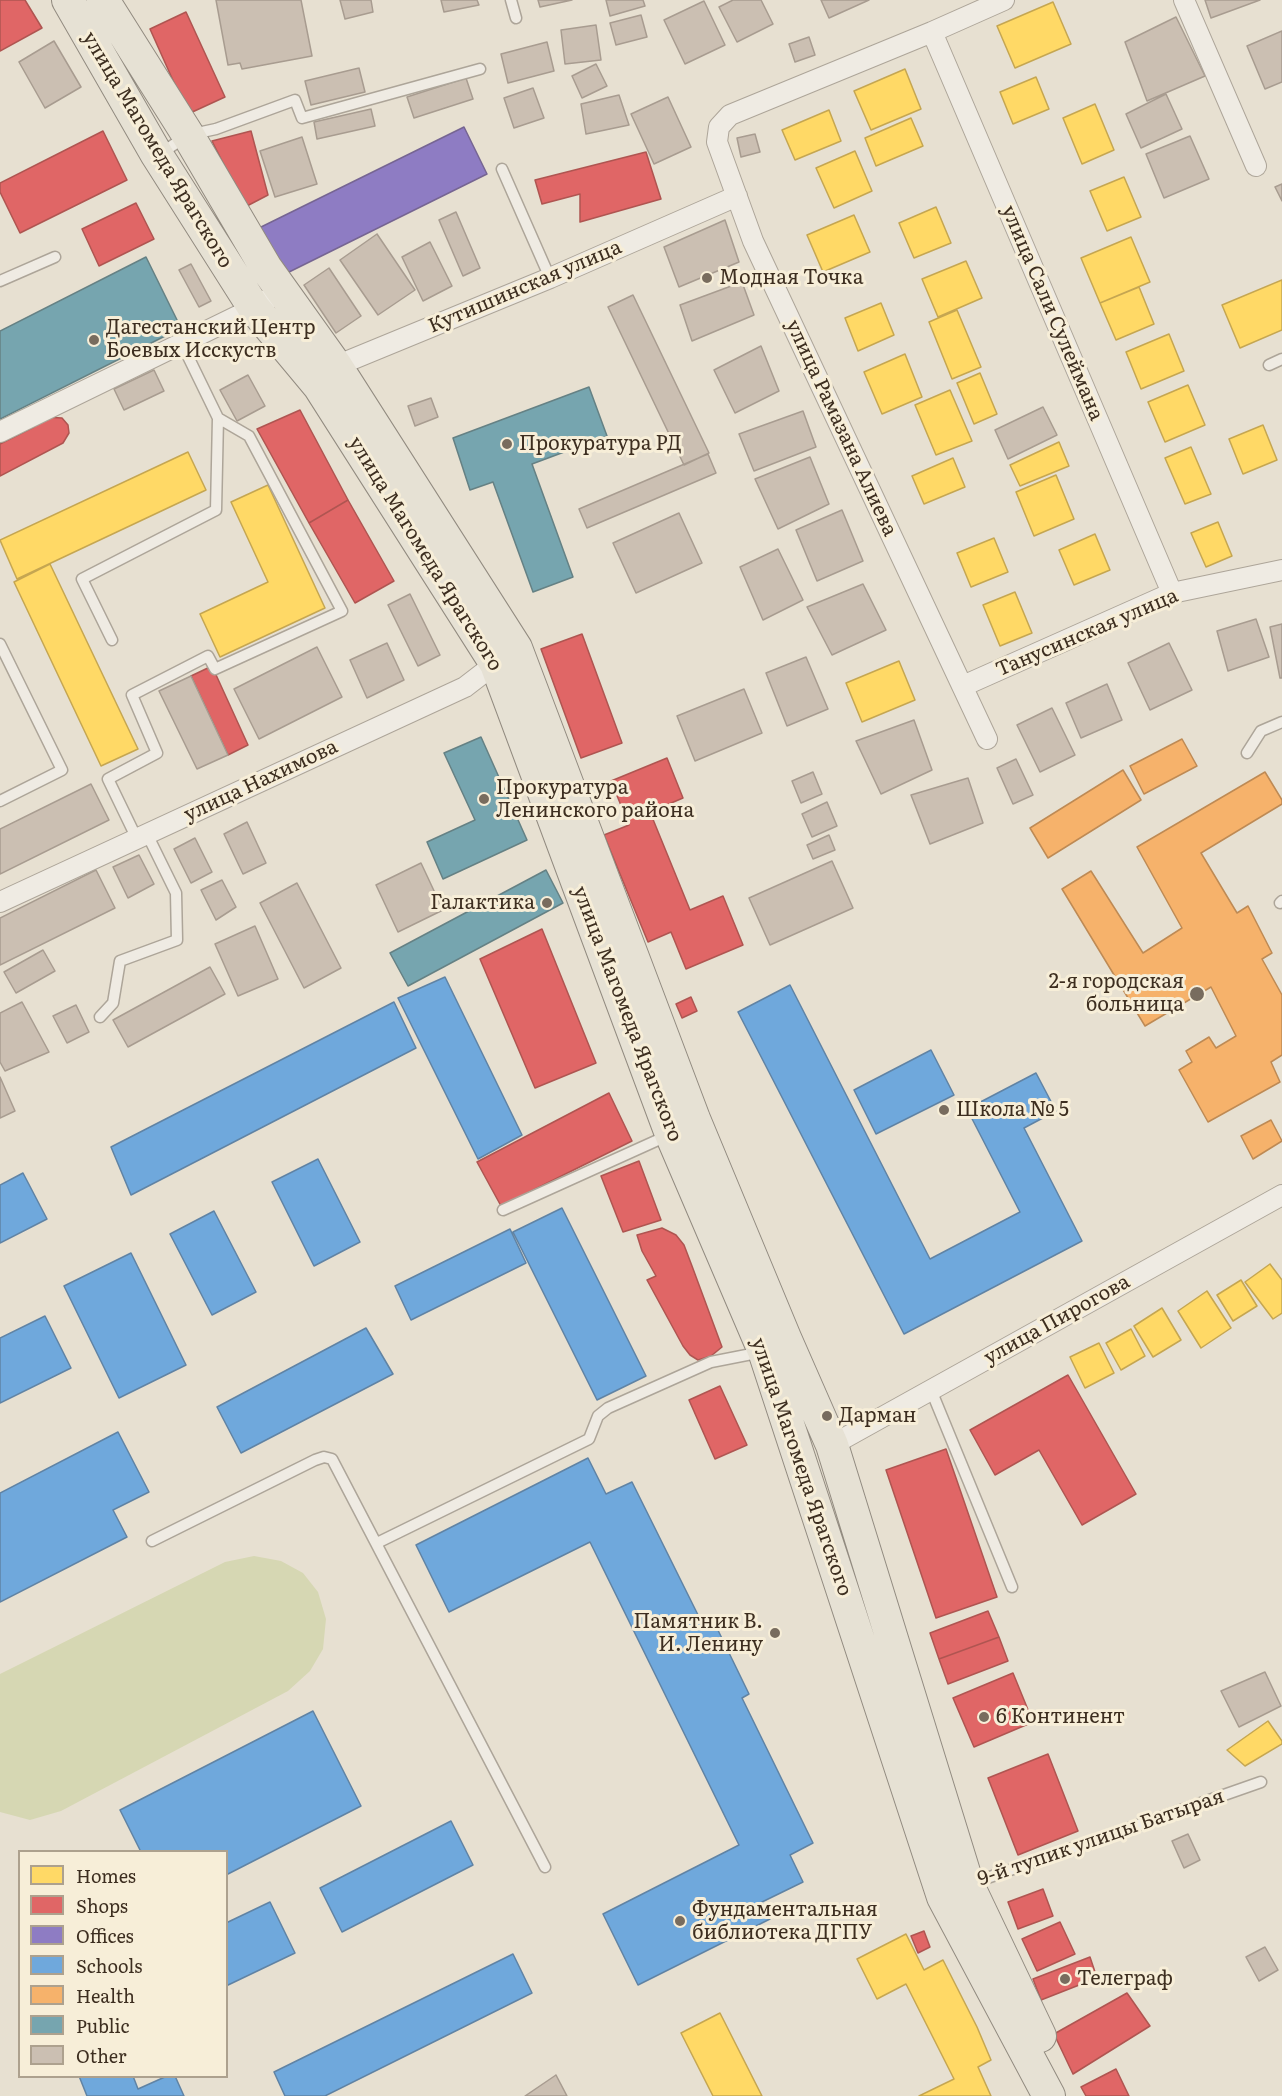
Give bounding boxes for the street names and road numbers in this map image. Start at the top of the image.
street label: улица Магомеда Ярагского [77,27,237,273]
street label: улица Сали Сулеймана [996,202,1108,424]
street label: Кутишинская улица [425,235,625,339]
street label: улица Рамазана Алиева [780,316,902,540]
street label: улица Магомеда Ярагского [343,432,507,676]
street label: Танусинская улица [992,584,1182,682]
street label: улица Нахимова [180,735,342,827]
street label: улица Магомеда Ярагского [567,883,687,1145]
street label: улица Пирогова [980,1270,1134,1370]
street label: улица Магомеда Ярагского [745,1335,857,1599]
street label: 9-й тупик улицы Батырая [975,1785,1227,1891]

